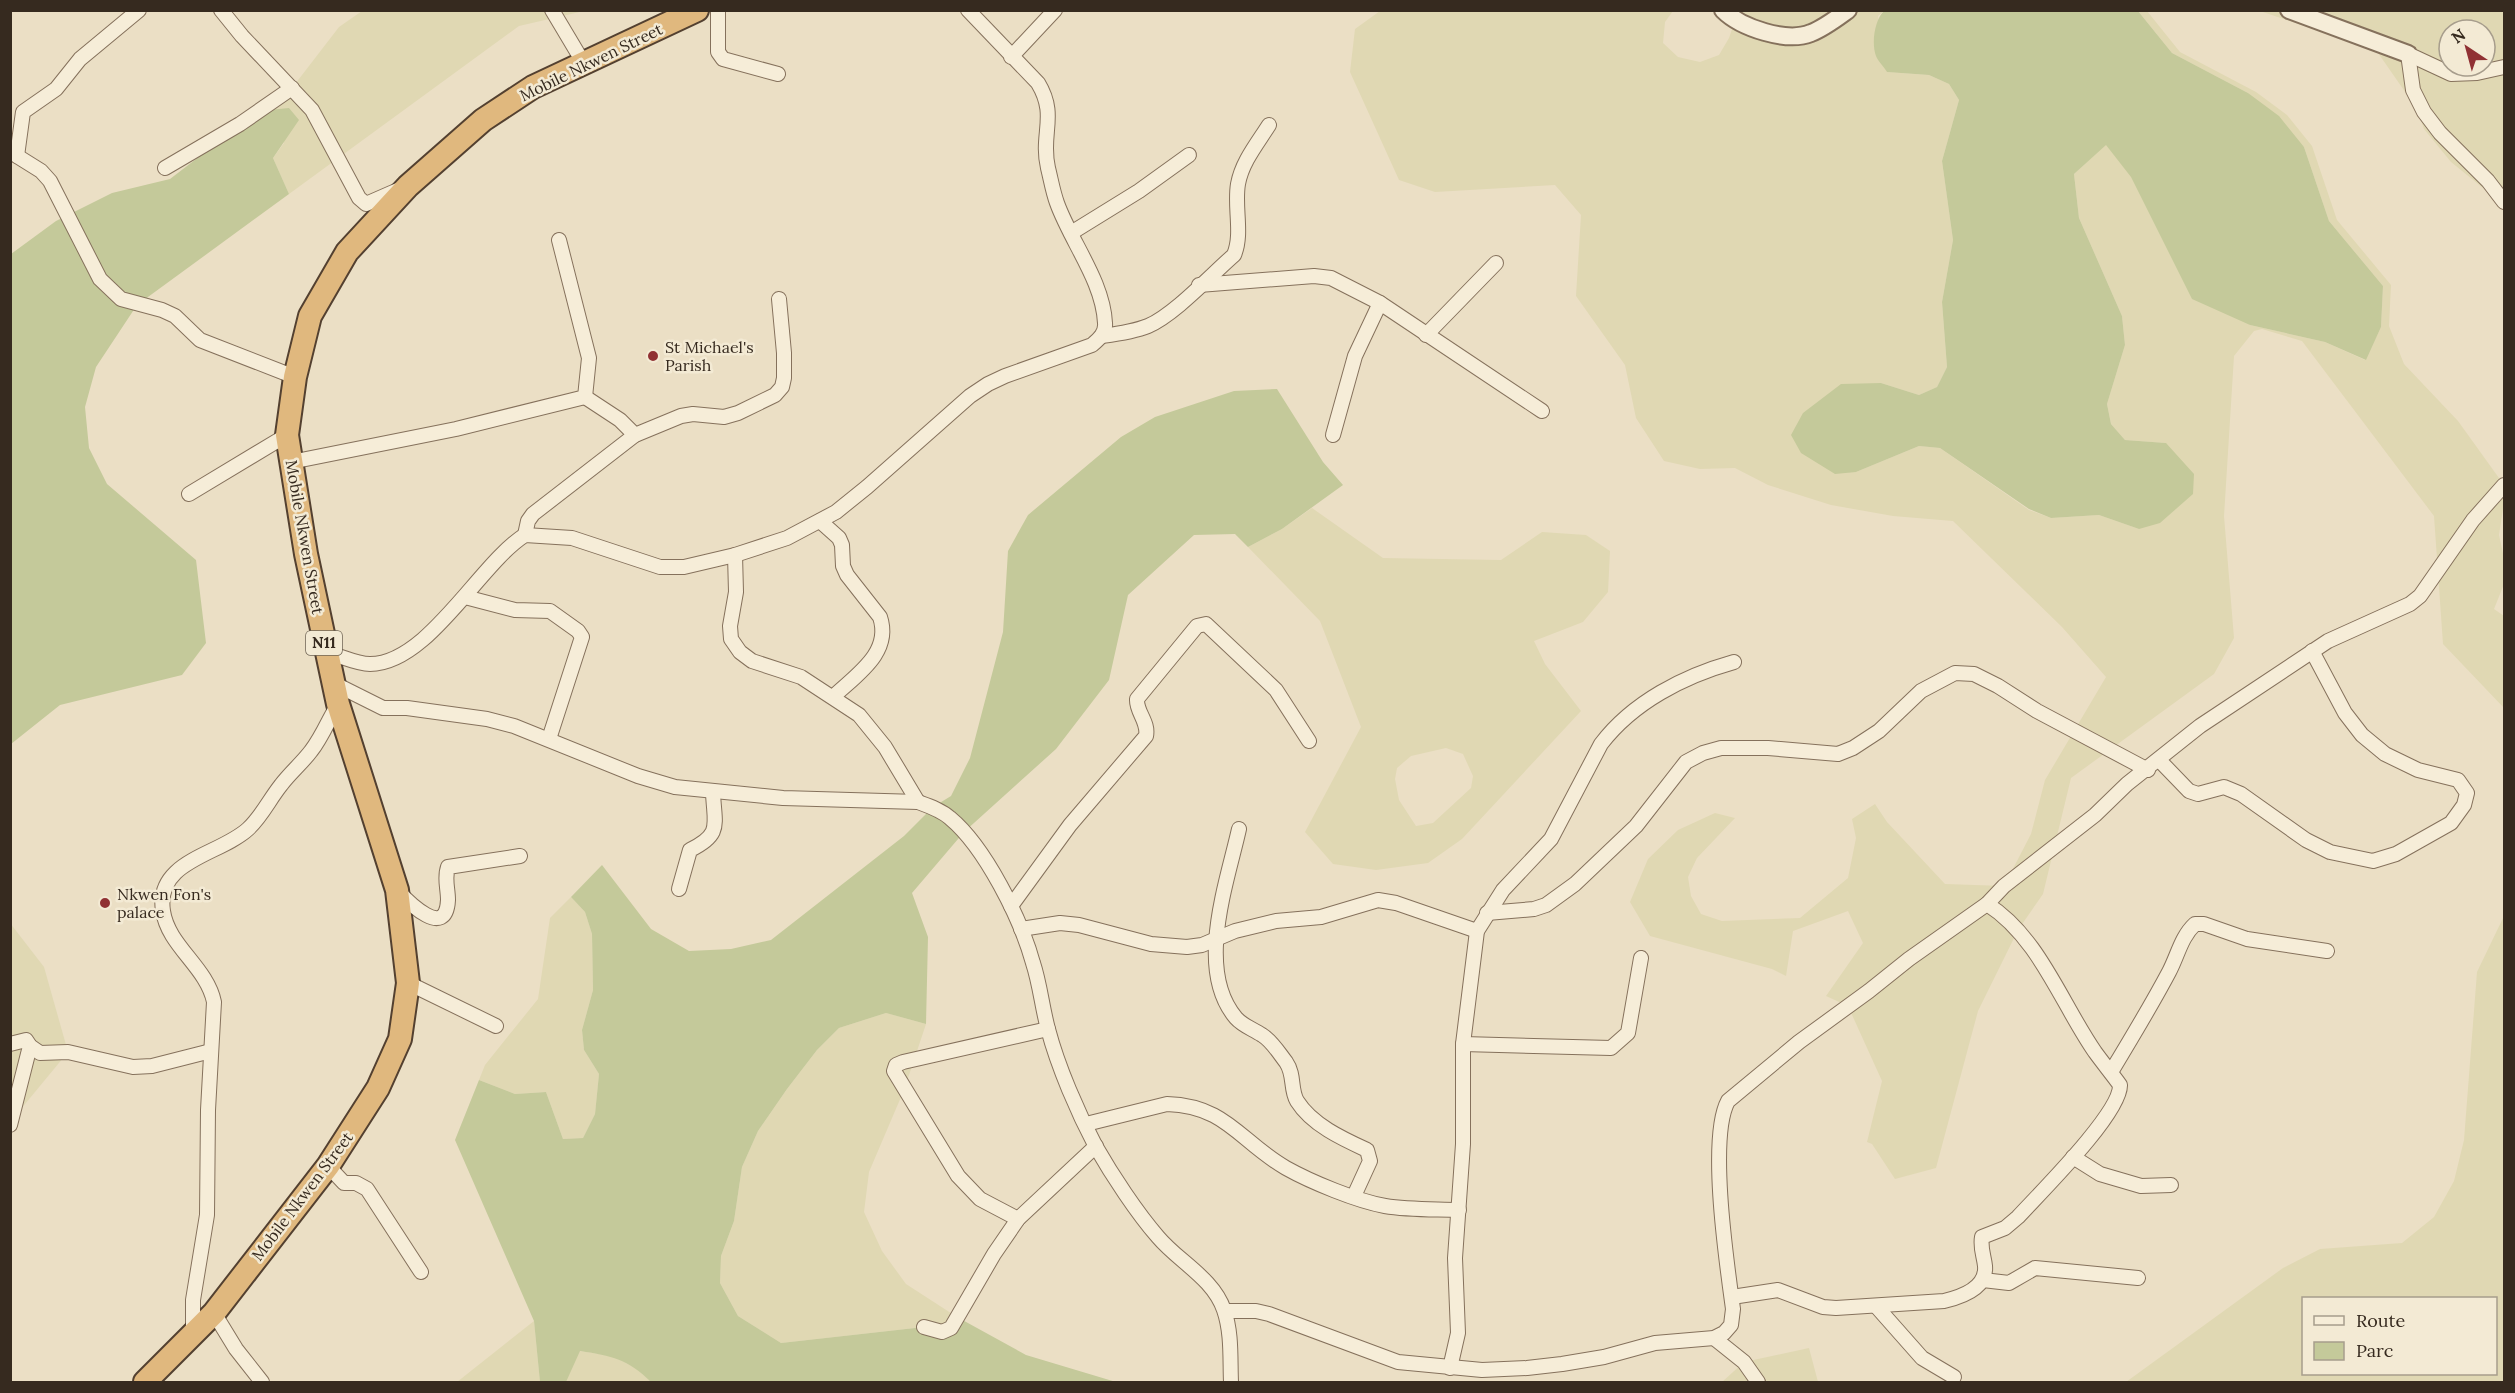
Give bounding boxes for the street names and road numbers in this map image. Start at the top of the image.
street label: Mobile Nkwen Street [516,18,666,105]
street label: Mobile Nkwen Street [282,458,329,617]
road number: N11 [306,631,342,655]
street label: Mobile Nkwen Street [247,1127,358,1264]

